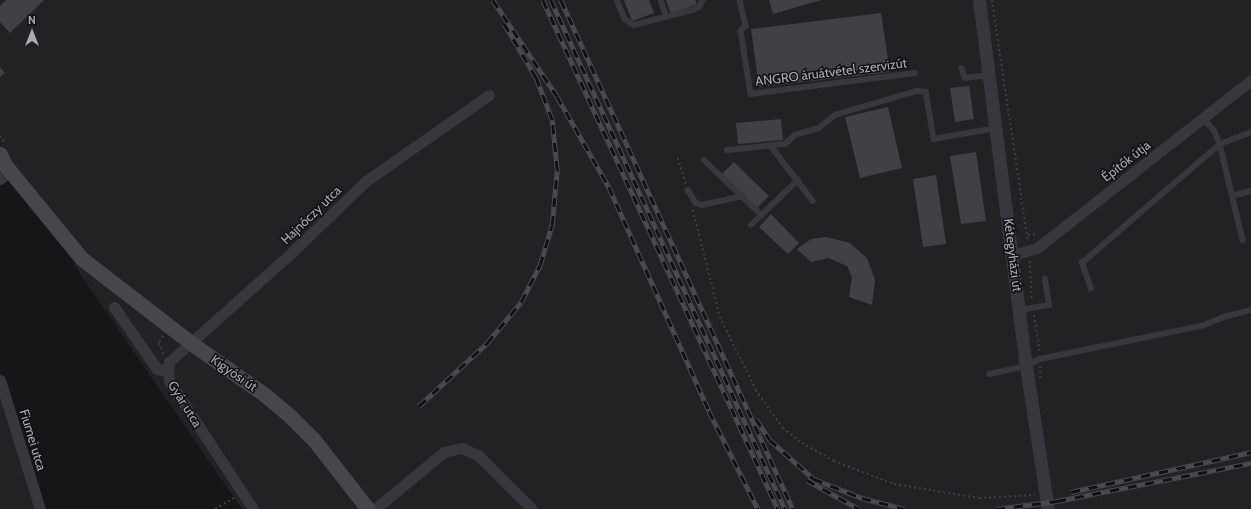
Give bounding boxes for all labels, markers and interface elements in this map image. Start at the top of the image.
north arrow [12,12,52,52]
text: N [28,13,36,27]
street label: ANGRO áruátvétel szervizút [754,55,908,89]
street label: Építők útja [1099,137,1153,185]
street label: Hajnóczy utca [278,183,344,247]
street label: Kétegyházi út [1001,217,1025,293]
street label: Kígyósi út [208,351,260,395]
street label: Gyár utca [165,378,205,430]
street label: Fiumei utca [16,407,50,473]

